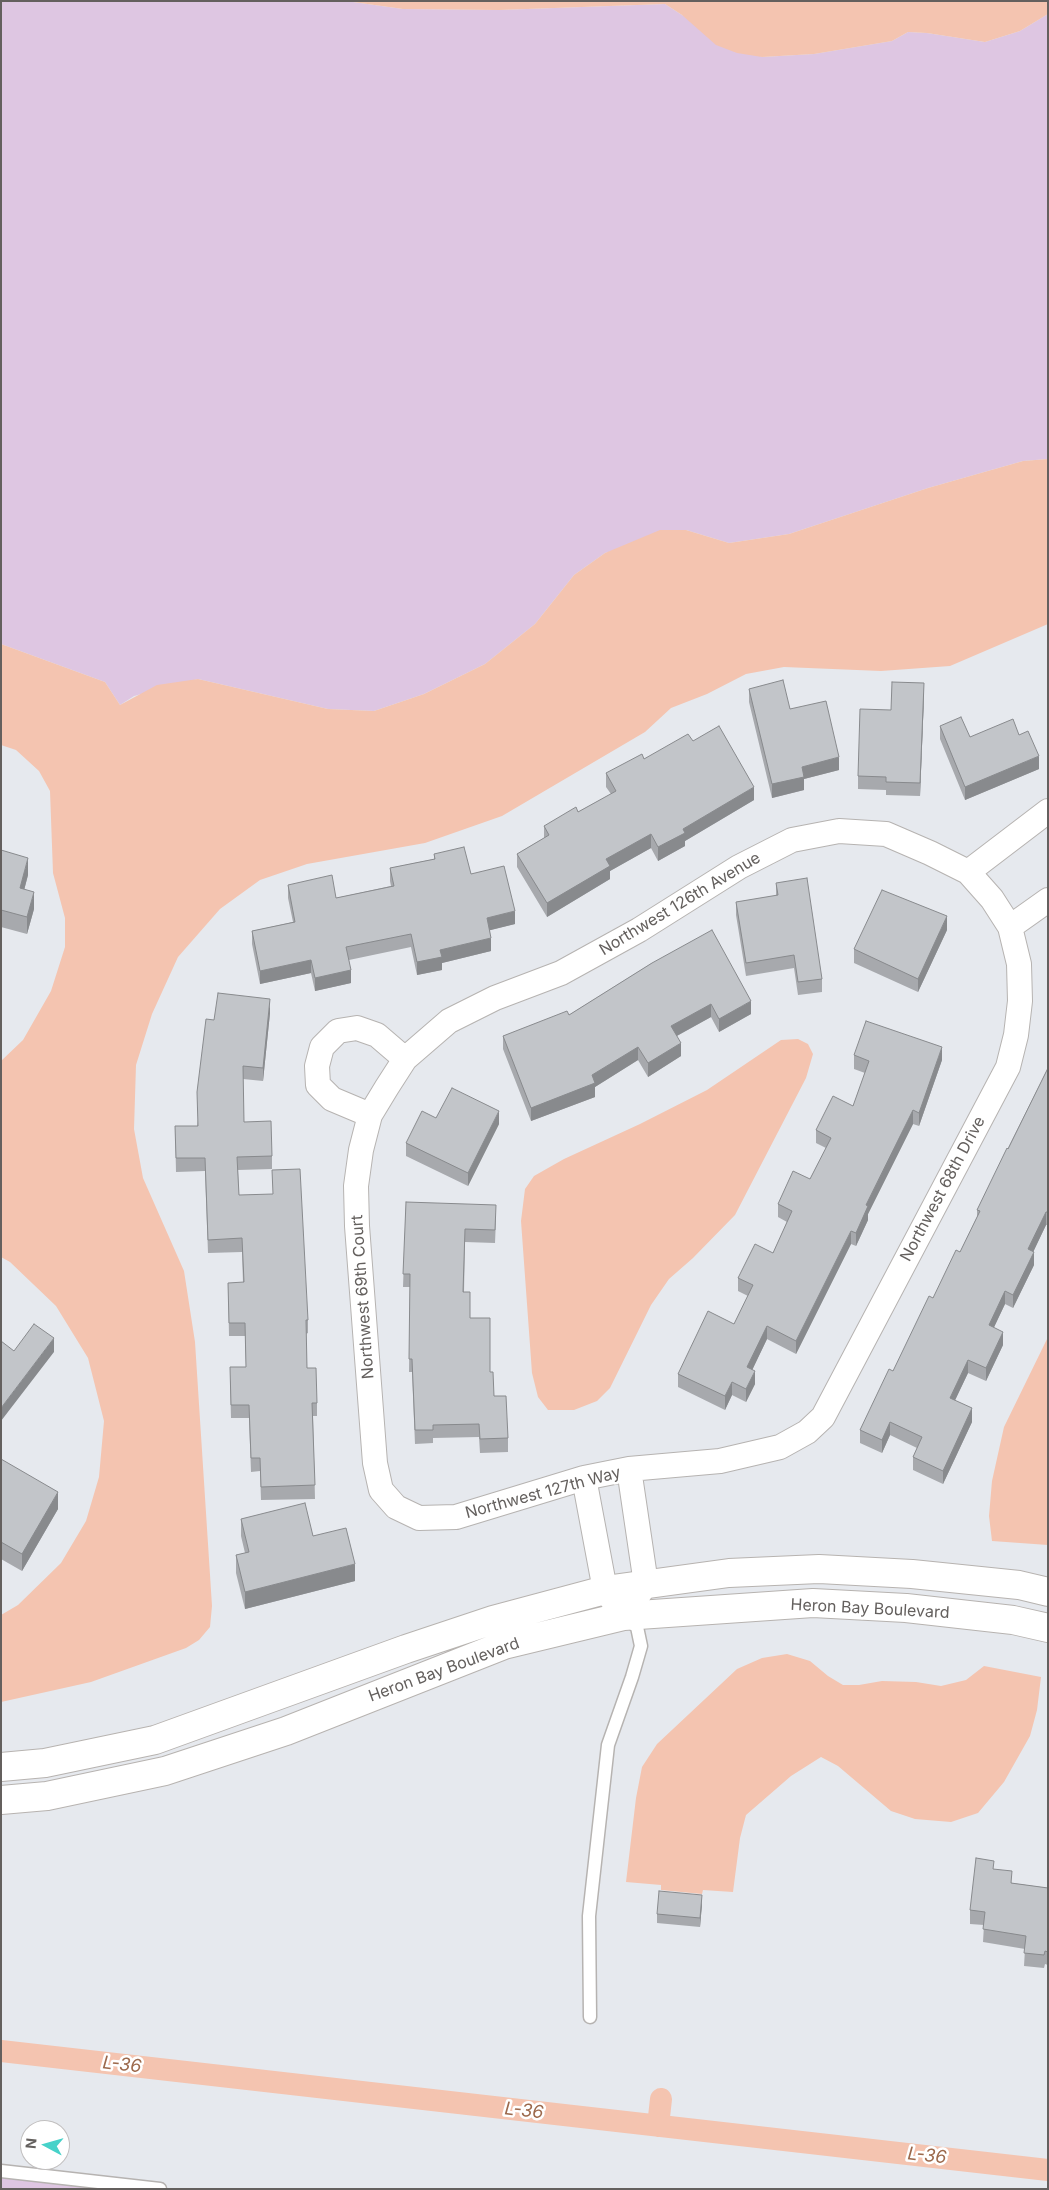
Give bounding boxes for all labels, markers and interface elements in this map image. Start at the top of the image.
street label: Northwest 126th Avenue [596,848,764,960]
street label: Northwest 68th Drive [897,1113,989,1265]
street label: Northwest 69th Court [348,1214,378,1380]
street label: Northwest 127th Way [463,1463,623,1523]
street label: Heron Bay Boulevard [790,1595,950,1623]
street label: Heron Bay Boulevard [366,1634,522,1706]
water label: L-36 [101,2052,143,2078]
water label: L-36 [503,2098,545,2124]
north arrow [20,2120,70,2170]
text: N [22,2137,40,2150]
water label: L-36 [906,2143,948,2169]

